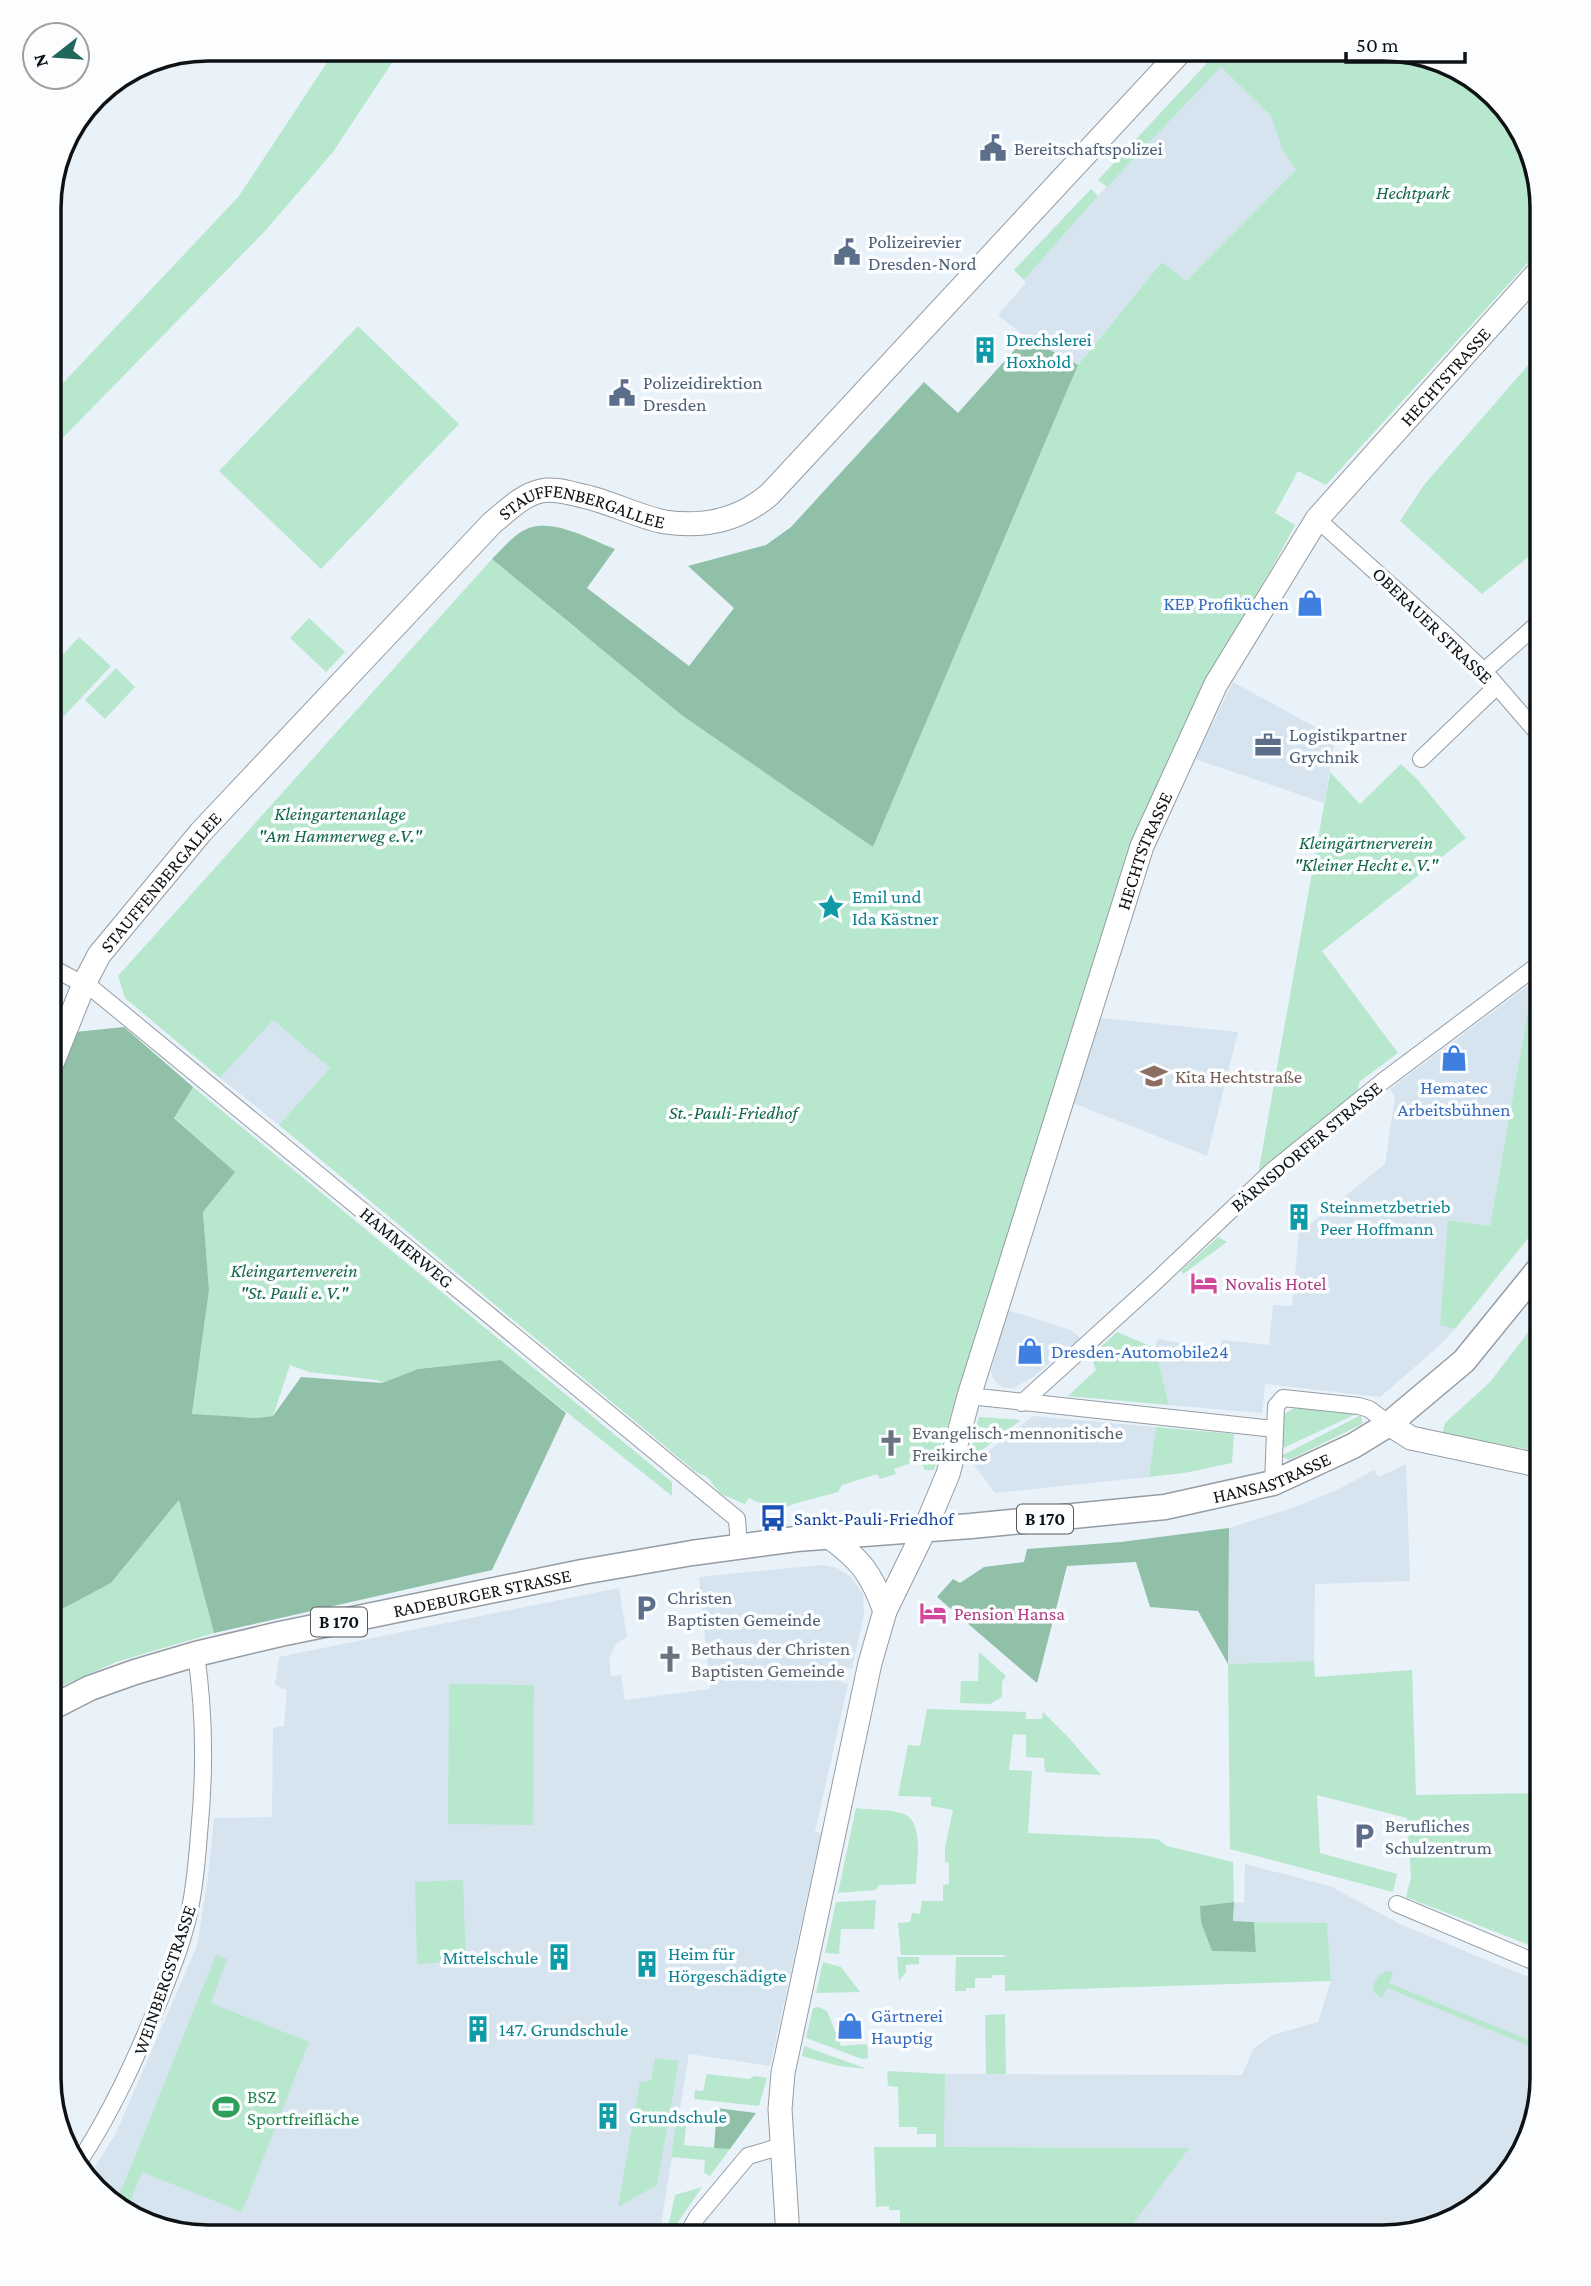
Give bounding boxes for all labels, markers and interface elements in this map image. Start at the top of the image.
north arrow [21,21,91,91]
scale bar [1346,21,1465,65]
text: 50 m [1356,33,1399,57]
text: N [28,52,52,70]
public building icon: Bereitschaftspolizei [978,133,1008,163]
place label: Bereitschaftspolizei [1014,138,1163,159]
park label: Hechtpark [1376,182,1451,203]
place label: Polizeirevier Dresden-Nord [868,231,976,274]
public building icon: Polizeirevier Dresden-Nord [832,237,862,267]
street label: HECHTSTRASSE [1396,323,1495,430]
place label: Drechslerei Hoxhold [1006,329,1092,372]
building icon: Drechslerei Hoxhold [970,335,1000,365]
place label: Polizeidirektion Dresden [643,372,763,415]
public building icon: Polizeidirektion Dresden [607,378,637,408]
text: STAUFFENBERGALLEE [494,480,667,533]
street label: STAUFFENBERGALLEE [495,511,671,533]
street label: OBERAUER STRASSE [1368,563,1497,688]
shop icon: KEP Profiküchen [1295,588,1325,618]
place label: KEP Profiküchen [1164,593,1289,614]
place label: Logistikpartner Grychnik [1289,724,1407,767]
office icon: Logistikpartner Grychnik [1253,730,1283,760]
street label: HECHTSTRASSE [1113,789,1176,912]
park label: Kleingartenanlage "Am Hammerweg e.V." [258,803,423,846]
street label: STAUFFENBERGALLEE [96,808,226,956]
park label: Kleingärtnerverein "Kleiner Hecht e. V." [1294,832,1439,875]
place label: Emil und Ida Kästner [852,886,939,929]
place icon: Emil und Ida Kästner [816,892,846,922]
shop icon: Hematec Arbeitsbühnen [1439,1043,1469,1073]
school or university icon: Kita Hechtstraße [1139,1061,1169,1091]
place label: Kita Hechtstraße [1175,1066,1302,1087]
street label: BÄRNSDORFER STRASSE [1227,1077,1386,1216]
place label: Hematec Arbeitsbühnen [1398,1077,1510,1120]
park label: St.-Pauli-Friedhof [669,1102,800,1123]
place label: Steinmetzbetrieb Peer Hoffmann [1320,1196,1451,1239]
street label: HAMMERWEG [356,1202,457,1292]
building icon: Steinmetzbetrieb Peer Hoffmann [1284,1202,1314,1232]
park label: Kleingartenverein "St. Pauli e. V." [230,1260,358,1303]
hotel icon: Novalis Hotel [1189,1268,1219,1298]
place label: Novalis Hotel [1225,1273,1327,1294]
shop icon: Dresden-Automobile24 [1015,1336,1045,1366]
place label: Dresden-Automobile24 [1051,1341,1229,1362]
place label: Evangelisch-mennonitische Freikirche [912,1422,1123,1465]
church icon: Evangelisch-mennonitische Freikirche [876,1428,906,1458]
street label: HANSASTRASSE [1211,1448,1334,1507]
bus stop icon: Sankt-Pauli-Friedhof [758,1503,788,1533]
road number: B 170 [1017,1504,1073,1534]
place label: Sankt-Pauli-Friedhof [794,1508,955,1529]
street label: RADEBURGER STRASSE [391,1565,573,1622]
place label: Christen Baptisten Gemeinde [667,1587,821,1630]
parking icon: Christen Baptisten Gemeinde [631,1593,661,1623]
hotel icon: Pension Hansa [918,1598,948,1628]
place label: Pension Hansa [954,1603,1065,1624]
road number: B 170 [311,1608,367,1637]
place label: Bethaus der Christen Baptisten Gemeinde [691,1638,850,1681]
church icon: Bethaus der Christen Baptisten Gemeinde [655,1644,685,1674]
place label: Berufliches Schulzentrum [1385,1815,1492,1858]
parking icon: Berufliches Schulzentrum [1349,1821,1379,1851]
street label: WEINBERGSTRASSE [129,1903,200,2058]
building icon: Mittelschule [544,1942,574,1972]
place label: Heim für Hörgeschädigte [668,1943,787,1986]
place label: Mittelschule [443,1947,538,1968]
building icon: Heim für Hörgeschädigte [632,1949,662,1979]
place label: Gärtnerei Hauptig [871,2005,943,2048]
shop icon: Gärtnerei Hauptig [835,2011,865,2041]
building icon: 147. Grundschule [463,2014,493,2044]
place label: 147. Grundschule [499,2019,628,2040]
place label: BSZ Sportfreifläche [247,2086,359,2129]
sports icon: BSZ Sportfreifläche [211,2092,241,2122]
building icon: Grundschule [593,2101,623,2131]
place label: Grundschule [629,2106,727,2127]

